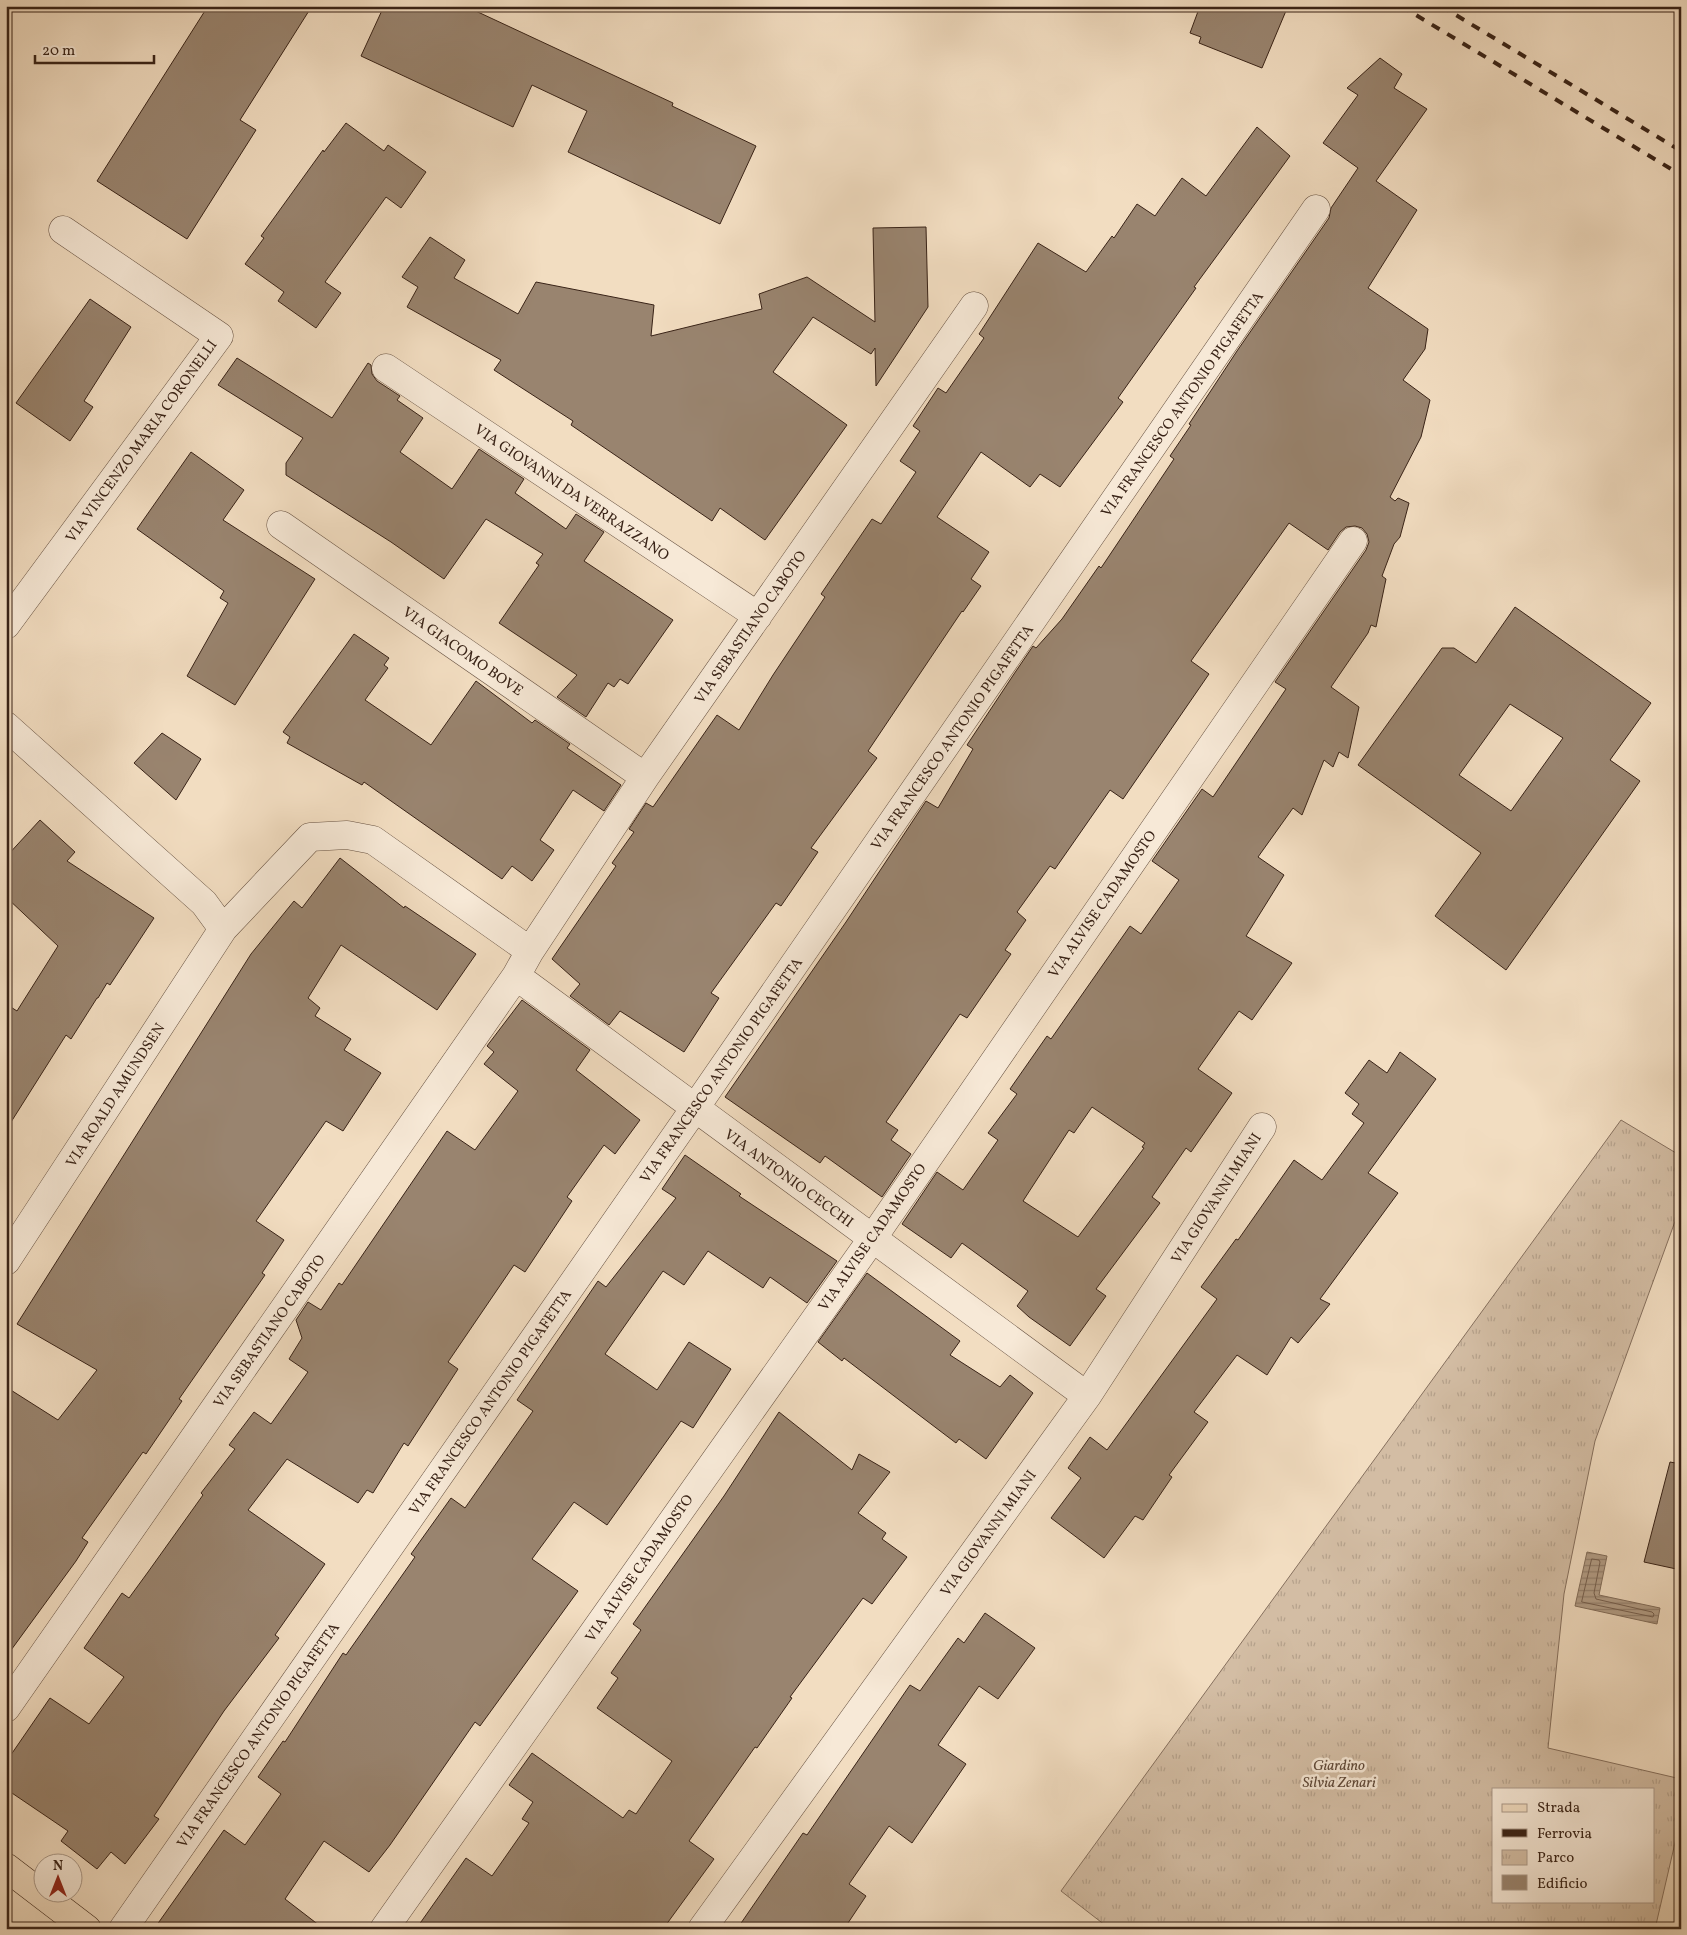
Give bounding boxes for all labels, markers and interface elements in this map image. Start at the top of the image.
scale bar [35,32,154,64]
text: 20 m [42,41,75,62]
street label: VIA FRANCESCO ANTONIO PIGAFETTA [1097,287,1270,522]
street label: VIA VINCENZO MARIA CORONELLI [61,336,223,548]
street label: VIA GIOVANNI DA VERRAZZANO [469,420,673,567]
street label: VIA SEBASTIANO CABOTO [690,547,812,709]
street label: VIA GIACOMO BOVE [397,602,527,702]
street label: VIA FRANCESCO ANTONIO PIGAFETTA [867,620,1040,855]
street label: VIA ALVISE CADAMOSTO [1044,827,1162,983]
street label: VIA FRANCESCO ANTONIO PIGAFETTA [636,953,809,1188]
street label: VIA ROALD AMUNDSEN [62,1020,171,1172]
street label: VIA ANTONIO CECCHI [719,1125,857,1233]
street label: VIA GIOVANNI MIANI [1167,1129,1267,1268]
street label: VIA ALVISE CADAMOSTO [814,1160,932,1316]
street label: VIA SEBASTIANO CABOTO [209,1251,331,1413]
street label: VIA FRANCESCO ANTONIO PIGAFETTA [405,1285,578,1520]
street label: VIA GIOVANNI MIANI [936,1466,1042,1601]
street label: VIA ALVISE CADAMOSTO [581,1491,699,1647]
street label: VIA FRANCESCO ANTONIO PIGAFETTA [173,1618,346,1853]
park label: Giardino Silvia Zenari [1302,1756,1376,1794]
legend [1492,1788,1654,1902]
text: Strada [1537,1798,1580,1819]
text: Ferrovia [1537,1824,1592,1845]
text: Parco [1537,1848,1574,1869]
north arrow [32,1852,82,1902]
text: N [53,1857,63,1876]
text: Edificio [1537,1874,1588,1895]

